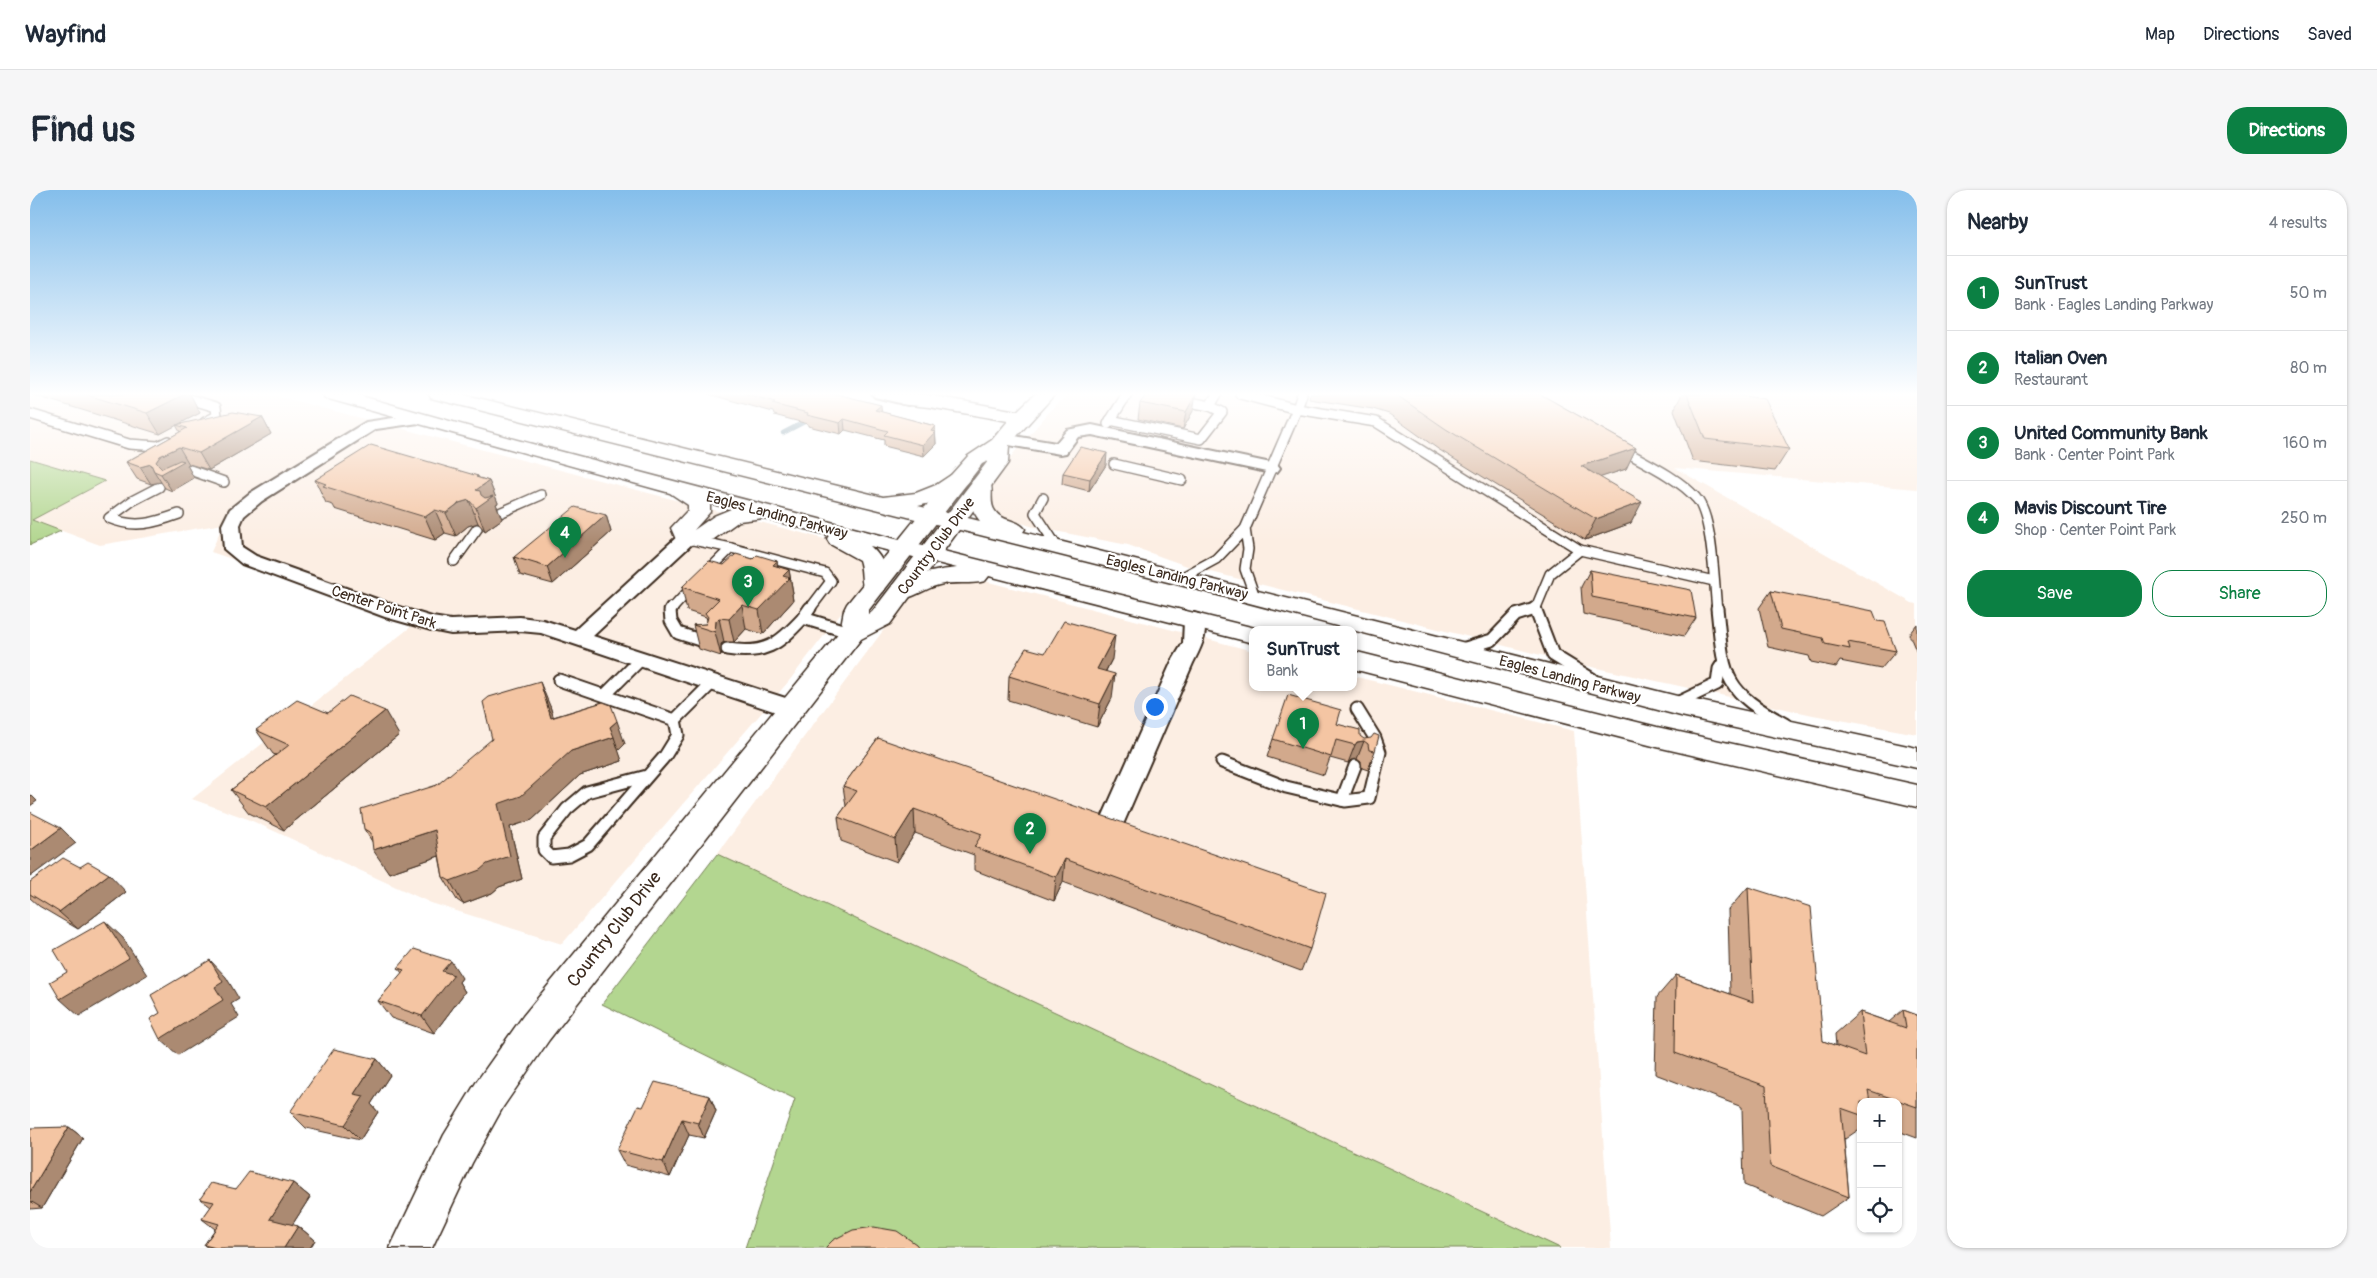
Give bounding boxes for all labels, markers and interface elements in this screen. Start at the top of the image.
text: Wayfind [25,20,106,49]
text: Map [2145,23,2175,46]
text: Directions [2203,23,2279,46]
text: Saved [2307,23,2352,46]
button: Directions [2227,107,2347,154]
text: Find us [30,108,135,152]
text: Nearby [1967,209,2028,236]
text: 4 results [2269,213,2327,233]
text: SunTrust [2014,271,2087,295]
text: 1 [1980,283,1986,303]
text: 50 m [2290,283,2327,303]
text: Bank · Eagles Landing Parkway [2014,295,2213,315]
text: Italian Oven [2014,346,2107,370]
text: 2 [1979,358,1987,378]
text: 80 m [2290,358,2327,378]
text: Restaurant [2014,370,2088,390]
text: United Community Bank [2014,421,2208,445]
text: 3 [1979,433,1987,453]
text: 160 m [2283,433,2327,453]
text: Bank · Center Point Park [2014,445,2175,465]
street label: Eagles Landing Parkway [704,487,850,544]
street label: Country Club Drive [894,493,980,599]
text: Mavis Discount Tire [2014,496,2166,520]
text: 4 [1978,508,1988,528]
text: 250 m [2281,508,2327,528]
pin: 4 [549,517,581,558]
text: Shop · Center Point Park [2014,520,2176,540]
street label: Eagles Landing Parkway [1104,551,1250,604]
pin: 3 [732,566,764,607]
button: Save [1967,570,2142,617]
button: Share [2152,570,2327,617]
street label: Center Point Park [329,582,440,634]
popup [1249,626,1357,691]
text: SunTrust [1266,637,1340,661]
street label: Eagles Landing Parkway [1497,651,1643,708]
text: Bank [1266,661,1298,681]
your location [1142,694,1168,720]
pin: 1 [1287,708,1319,749]
pin: 2 [1014,813,1046,854]
street label: Country Club Drive [562,867,667,992]
map controls [1857,1098,1902,1233]
button: + [1857,1098,1902,1143]
button: − [1857,1143,1902,1188]
button: locate [1857,1188,1902,1233]

